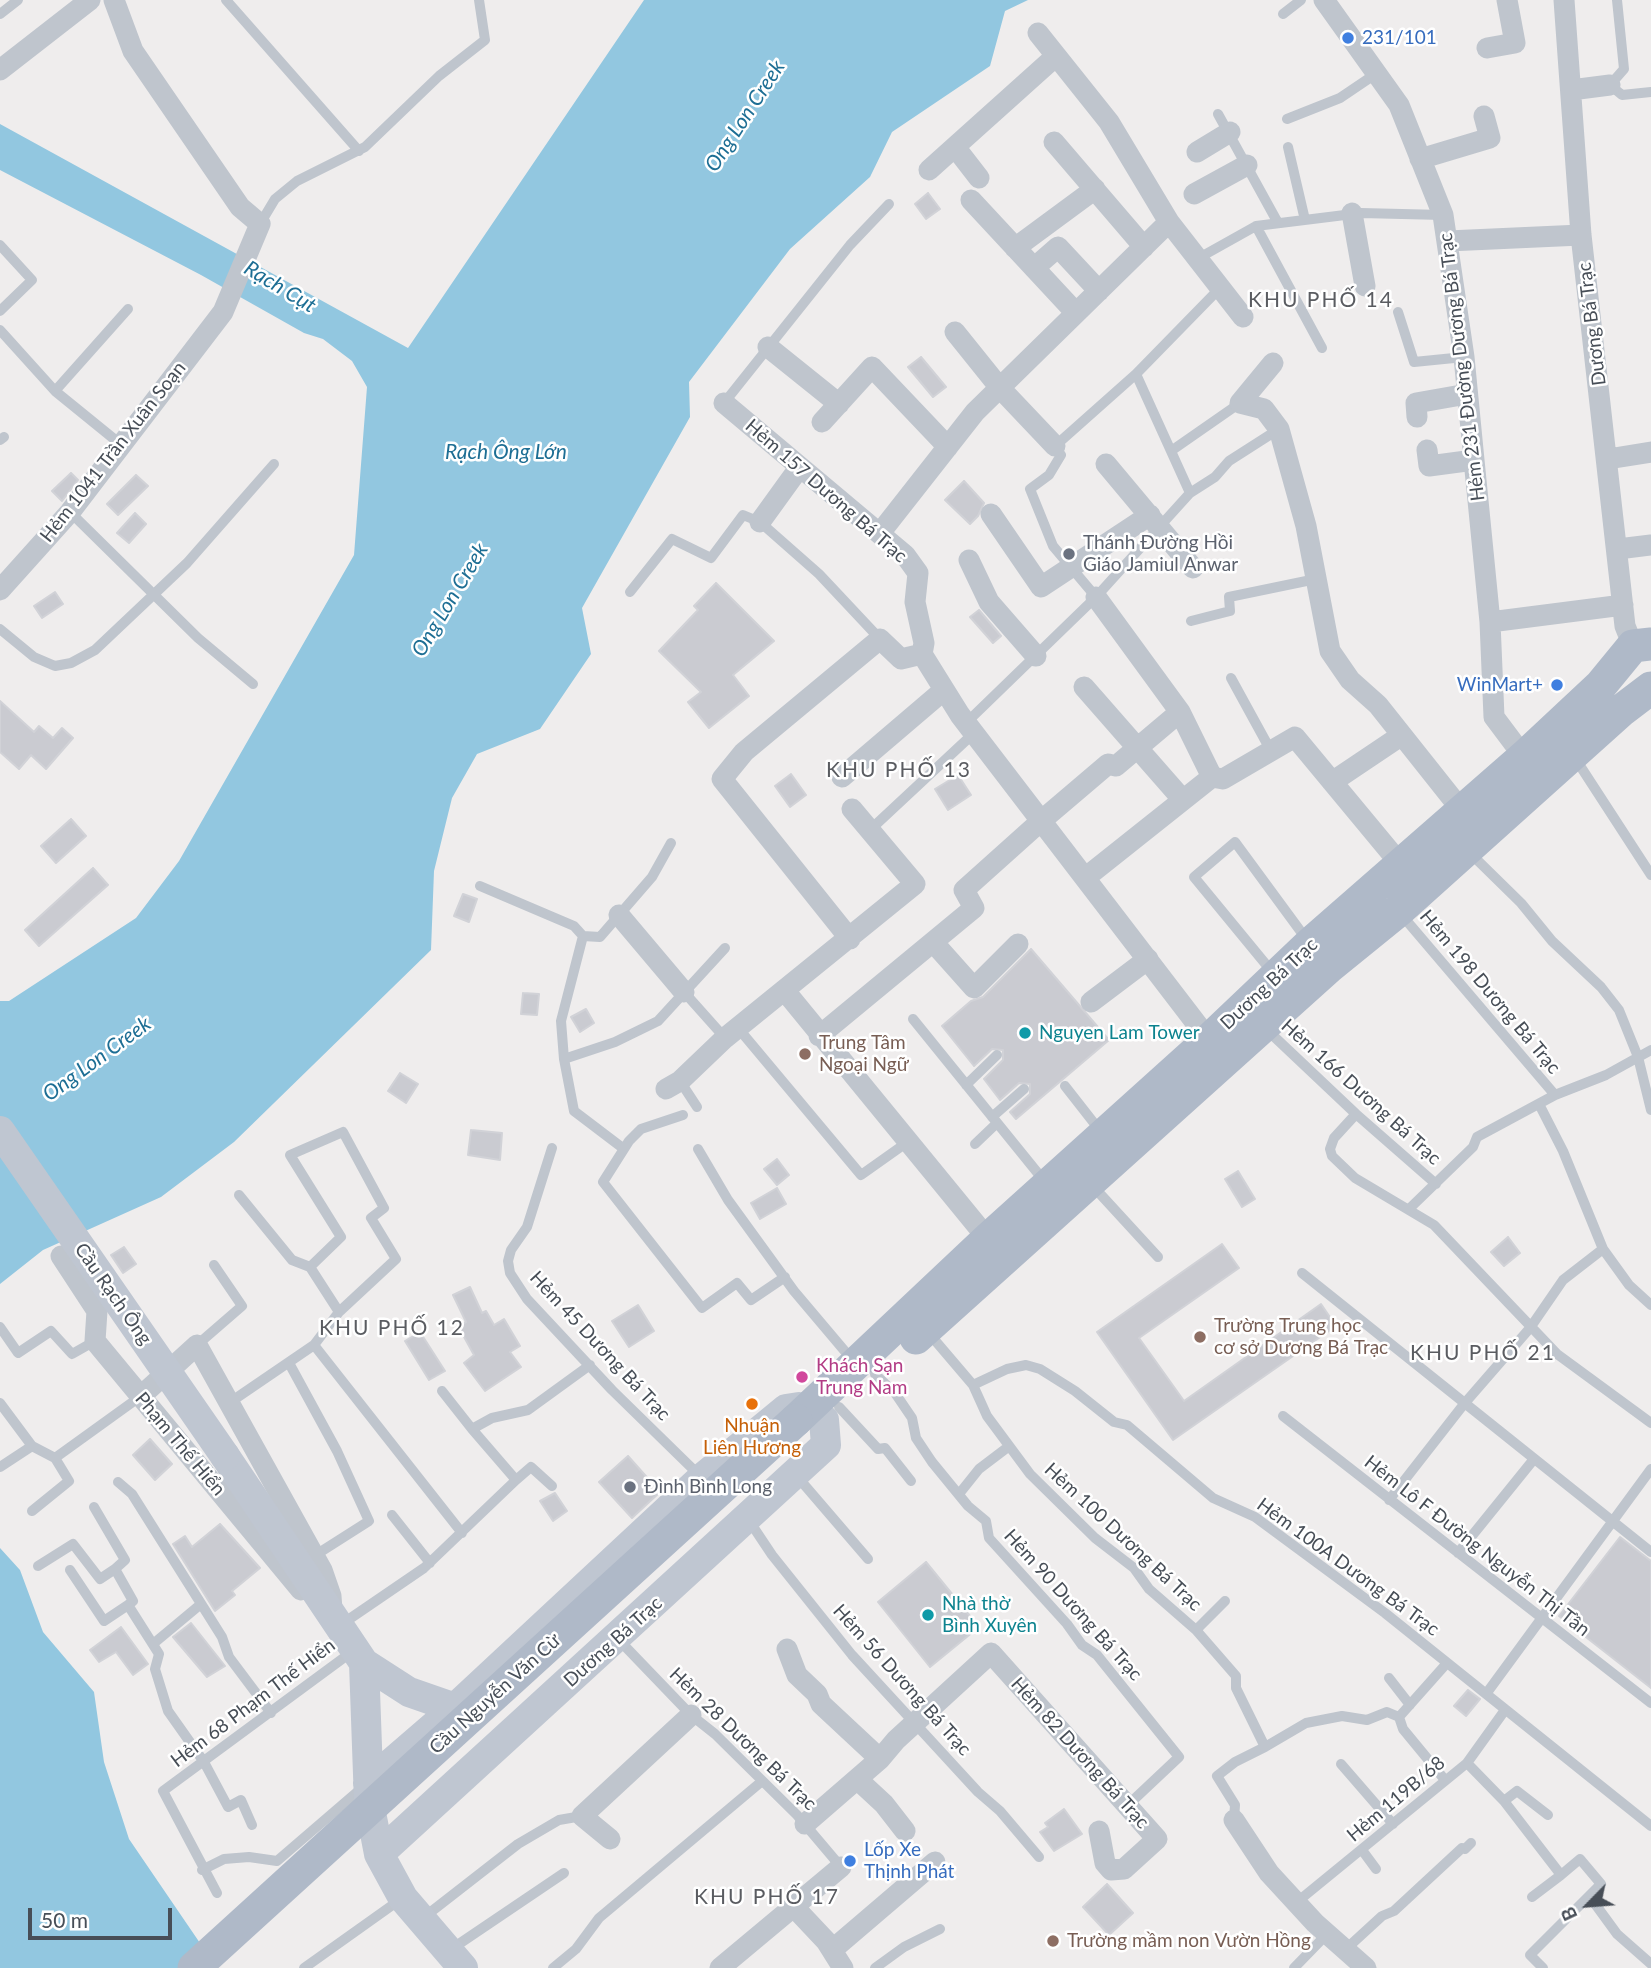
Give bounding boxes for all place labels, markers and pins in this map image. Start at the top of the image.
place label: 231/101 [1362,27,1437,49]
marker: 231/101 [1340,30,1356,46]
place label: Thánh Đường Hồi Giáo Jamiul Anwar [1083,532,1238,576]
marker: Thánh Đường Hồi Giáo Jamiul Anwar [1061,546,1077,562]
place label: WinMart+ [1457,674,1543,696]
marker: WinMart+ [1549,677,1565,693]
place label: Nguyen Lam Tower [1039,1022,1200,1044]
marker: Nguyen Lam Tower [1017,1025,1033,1041]
place label: Trung Tâm Ngoại Ngữ [819,1032,909,1076]
marker: Trung Tâm Ngoại Ngữ [797,1046,813,1062]
place label: Trường Trung học cơ sở Dương Bá Trạc [1214,1315,1388,1359]
marker: Trường Trung học cơ sở Dương Bá Trạc [1192,1329,1208,1345]
place label: Khách Sạn Trung Nam [816,1355,907,1399]
marker: Khách Sạn Trung Nam [794,1369,810,1385]
marker: Nhuận Liên Hương [744,1396,760,1412]
place label: Nhuận Liên Hương [703,1415,801,1459]
place label: Đình Bình Long [644,1476,772,1498]
marker: Đình Bình Long [622,1479,638,1495]
place label: Nhà thờ Bình Xuyên [942,1593,1037,1637]
marker: Nhà thờ Bình Xuyên [920,1607,936,1623]
place label: Lốp Xe Thịnh Phát [864,1839,954,1883]
marker: Lốp Xe Thịnh Phát [842,1853,858,1869]
place label: Trường mầm non Vườn Hồng [1067,1930,1311,1952]
marker: Trường mầm non Vườn Hồng [1045,1933,1061,1949]

